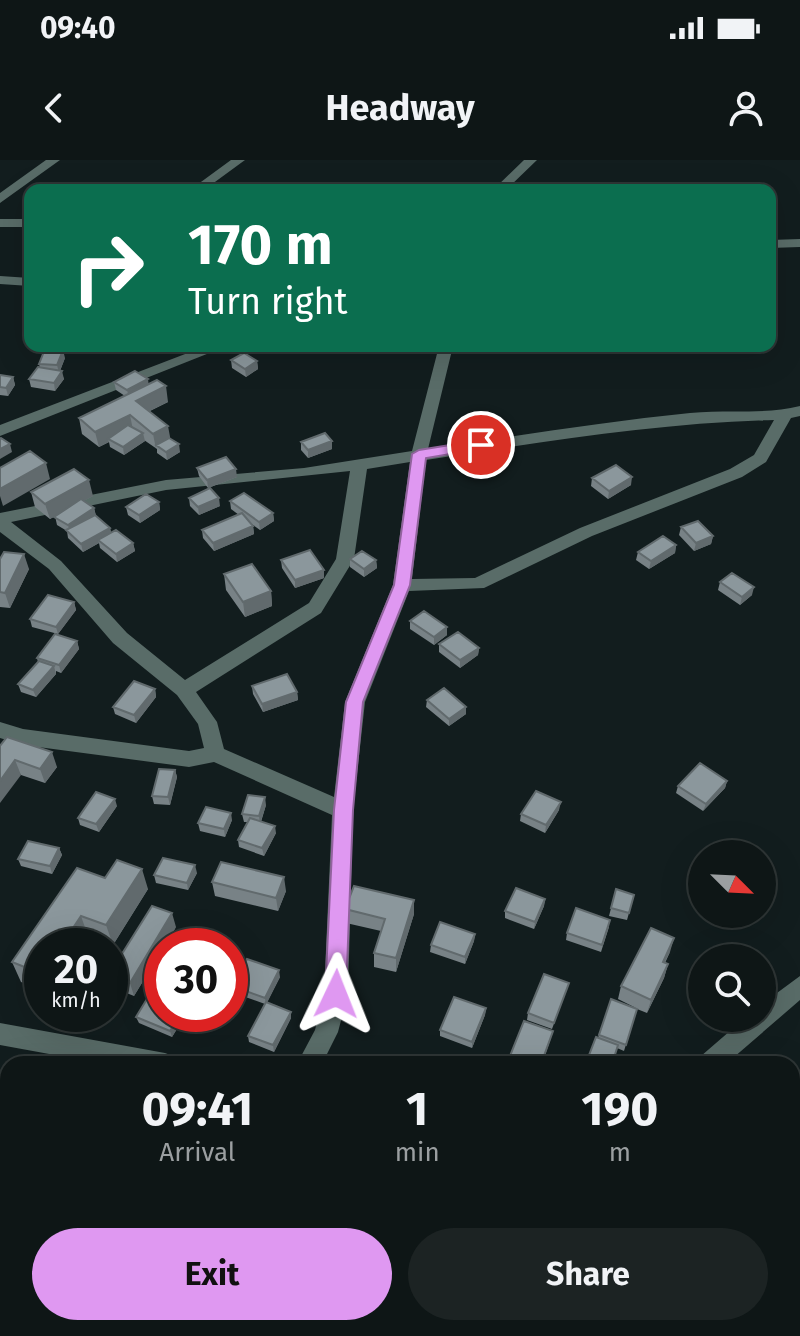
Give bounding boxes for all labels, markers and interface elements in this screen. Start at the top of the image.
text: 09:40 [40,10,116,46]
icon: back [32,86,76,130]
text: Headway [325,86,475,130]
icon: person [724,86,768,130]
text: 170 m [188,212,333,279]
icon: right [56,216,160,320]
text: Turn right [188,280,348,324]
pin [447,411,515,479]
icon: arrive [459,423,503,467]
north arrow [688,840,776,928]
map controls [688,840,776,1032]
speed limit sign: 30 [144,928,248,1032]
button: search [688,944,776,1032]
text: 20 [54,946,98,994]
position arrow [294,952,378,1036]
text: km/h [51,988,101,1012]
text: 09:41 [142,1080,253,1138]
text: 1 [406,1080,428,1138]
text: 190 [581,1080,658,1138]
text: Arrival [159,1137,235,1168]
text: min [395,1137,440,1168]
text: m [609,1137,631,1168]
button: Exit [32,1228,392,1320]
button: Share [408,1228,768,1320]

